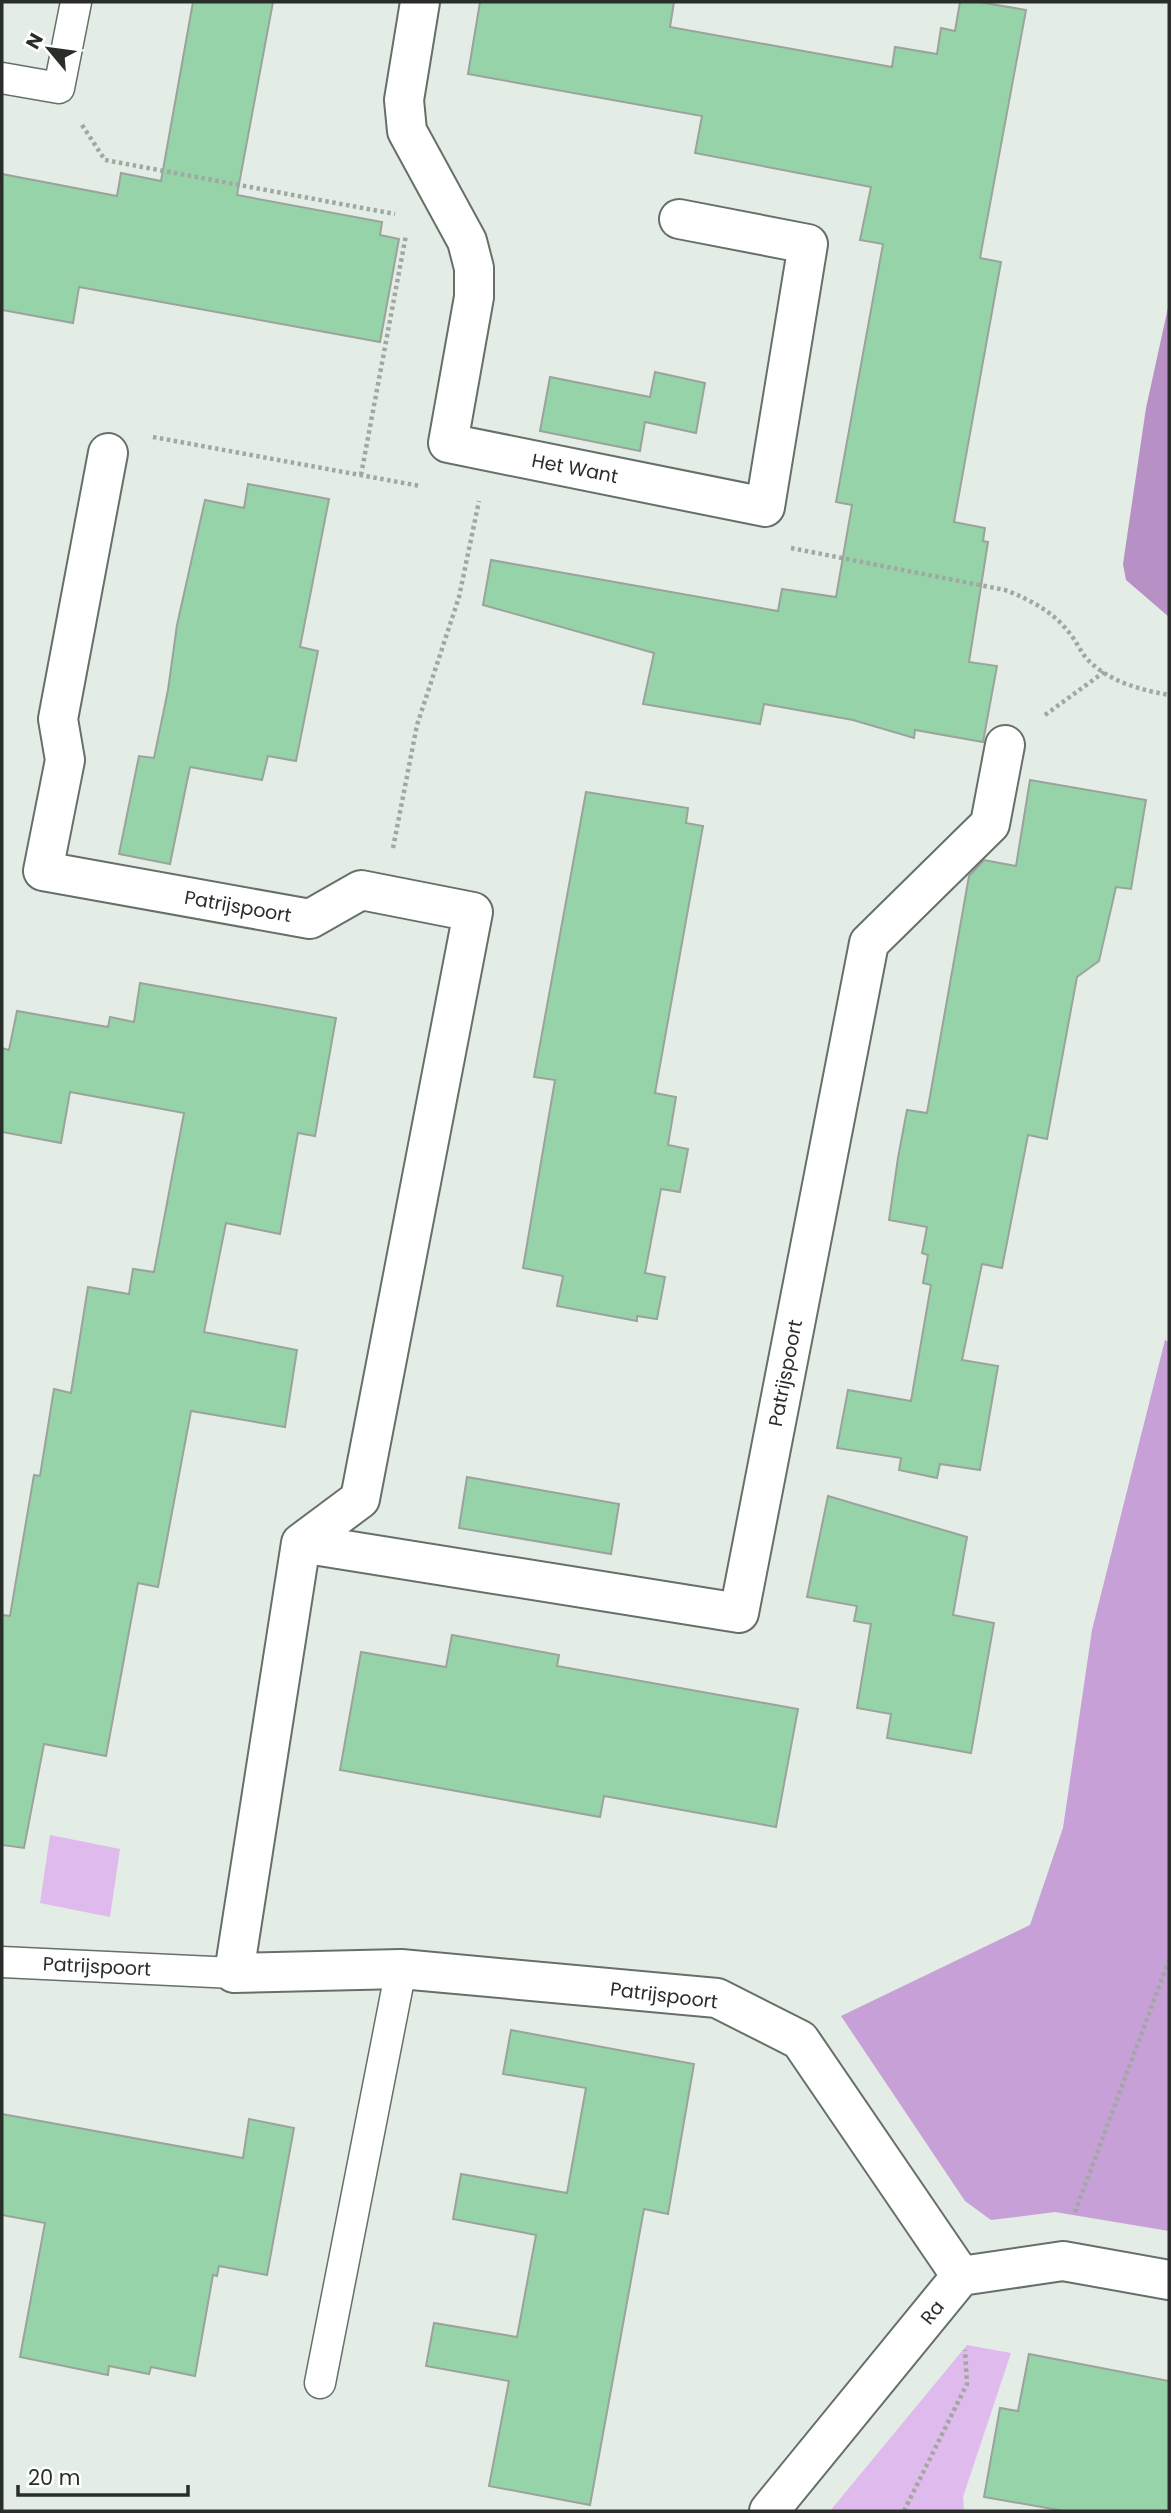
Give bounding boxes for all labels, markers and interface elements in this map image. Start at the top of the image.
north arrow [14,14,84,84]
text: N [19,28,50,54]
street label: Het Want [529,447,620,490]
street label: Patrijspoort [182,884,294,929]
street label: Patrijspoort [762,1317,809,1429]
street label: Patrijspoort [42,1950,152,1983]
street label: Patrijspoort [609,1975,719,2016]
street label: Ra [914,2294,951,2330]
scale bar [18,2454,187,2498]
text: 20 m [28,2463,81,2492]

